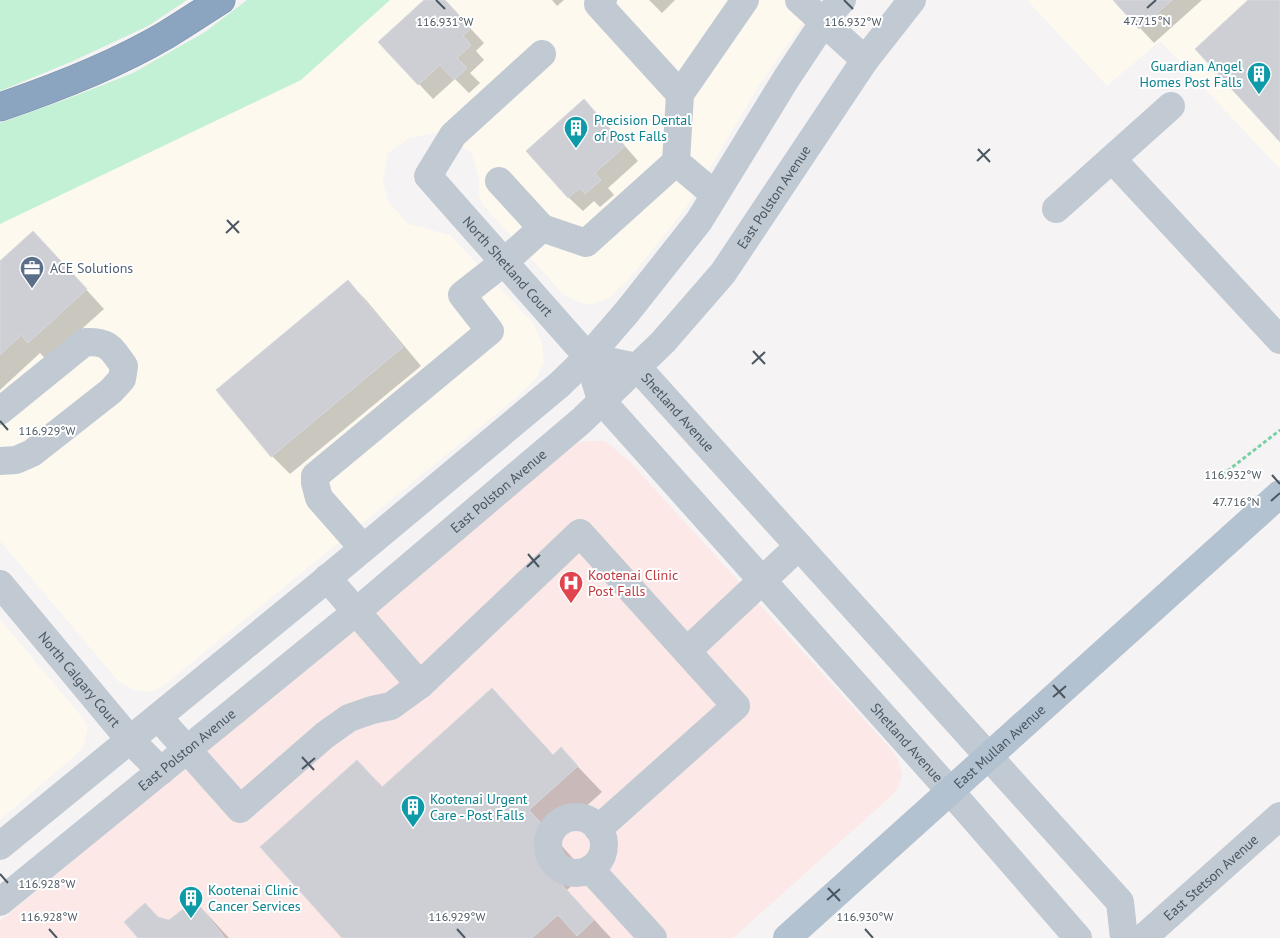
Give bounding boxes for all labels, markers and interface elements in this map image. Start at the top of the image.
text: 47.715°N [1123,13,1171,28]
text: 116.931°W [417,14,473,29]
text: 116.932°W [825,14,881,29]
place label: Guardian Angel Homes Post Falls [1140,57,1242,91]
building icon: Guardian Angel Homes Post Falls [1246,61,1272,95]
place label: Precision Dental of Post Falls [594,111,691,145]
building icon: Precision Dental of Post Falls [563,115,589,149]
street label: East Polston Avenue [733,142,815,252]
street label: North Shetland Court [459,213,557,320]
office icon: ACE Solutions [19,255,45,289]
place label: ACE Solutions [50,259,133,277]
street label: Shetland Avenue [638,369,718,456]
text: 116.929°W [19,423,75,438]
street label: East Polston Avenue [447,445,550,537]
text: 116.932°W [1205,467,1261,482]
text: 47.716°N [1212,494,1260,509]
place label: Kootenai Clinic Post Falls [588,566,678,600]
hospital icon: Kootenai Clinic Post Falls [558,570,584,604]
street label: North Calgary Court [34,628,124,731]
street label: Shetland Avenue [867,699,947,786]
street label: East Mullan Avenue [950,701,1049,793]
street label: East Polston Avenue [134,705,239,795]
place label: Kootenai Urgent Care - Post Falls [430,790,528,824]
building icon: Kootenai Urgent Care - Post Falls [400,794,426,828]
street label: East Stetson Avenue [1160,831,1262,924]
text: 116.928°W [19,876,75,891]
place label: Kootenai Clinic Cancer Services [208,881,301,915]
building icon: Kootenai Clinic Cancer Services [178,885,204,919]
text: 116.928°W [21,909,77,924]
text: 116.929°W [429,909,485,924]
text: 116.930°W [837,909,893,924]

